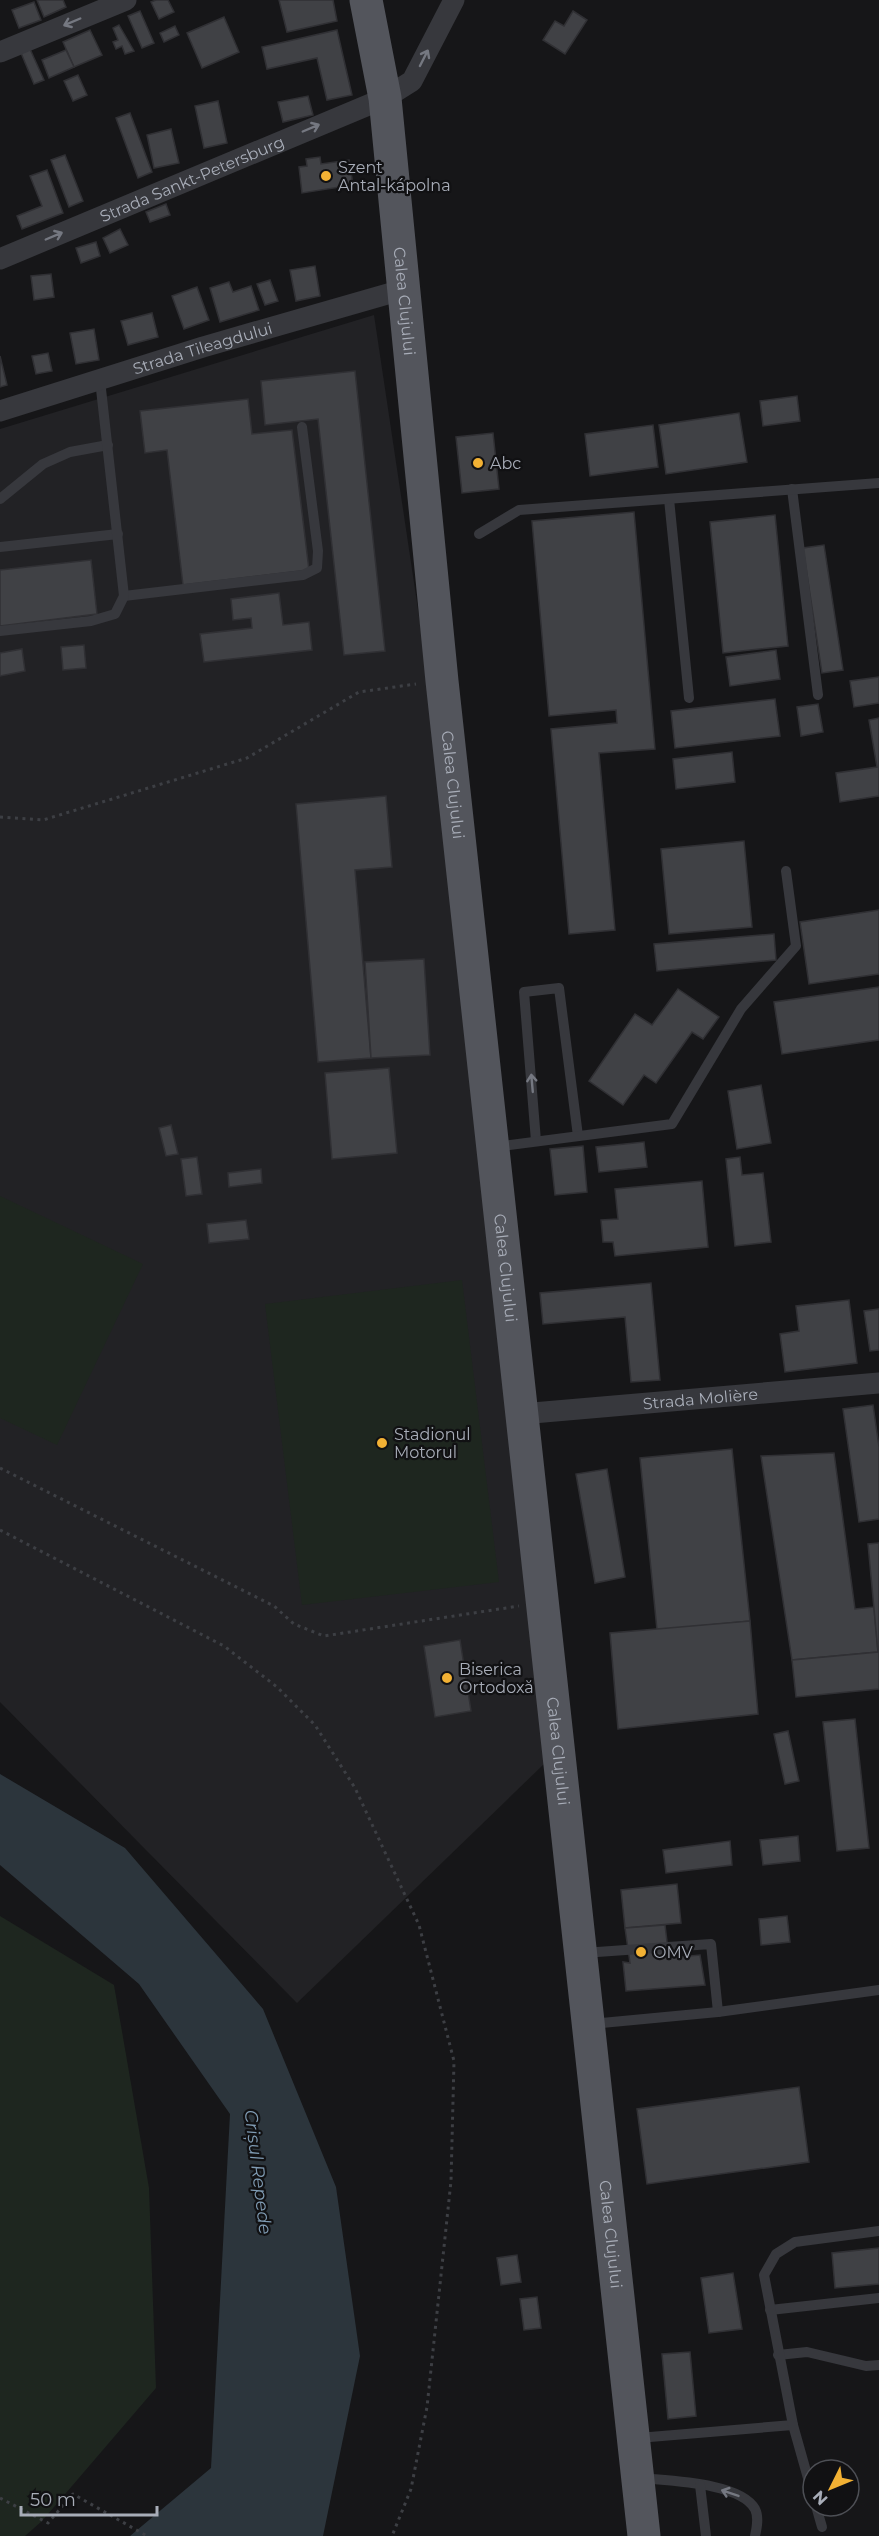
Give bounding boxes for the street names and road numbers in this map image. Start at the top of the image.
street label: Strada Sankt-Petersburg [97,132,287,226]
street label: Calea Clujului [390,246,420,356]
street label: Strada Tileagdului [130,318,274,378]
street label: Calea Clujului [438,730,469,840]
street label: Calea Clujului [491,1213,521,1323]
street label: Strada Molière [642,1384,759,1413]
street label: Calea Clujului [543,1696,574,1806]
street label: Calea Clujului [596,2179,626,2289]

